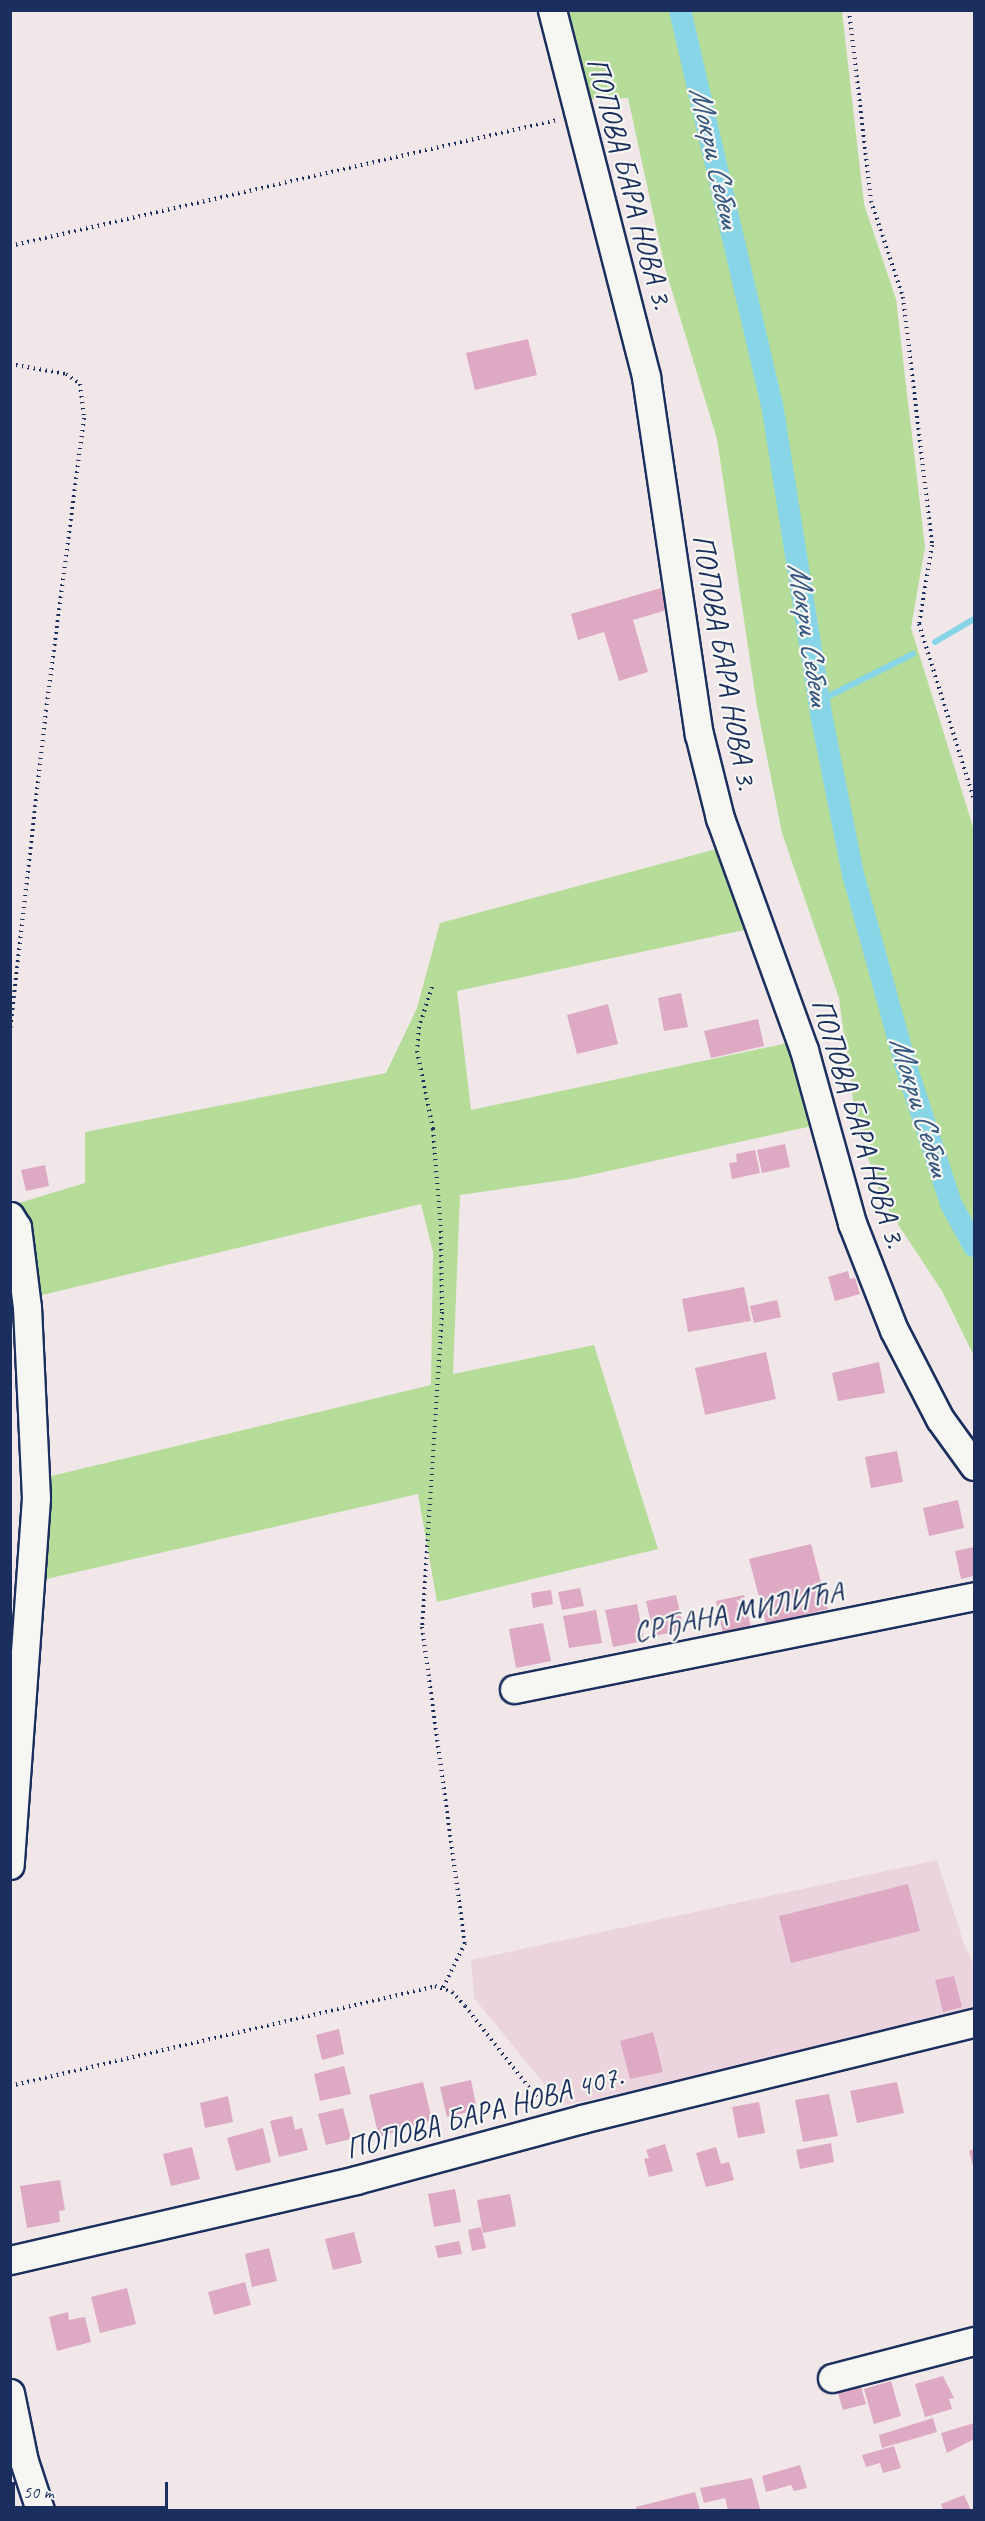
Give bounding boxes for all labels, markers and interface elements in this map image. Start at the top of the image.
street label: ПОПОВА БАРА НОВА 3. [579,54,681,312]
water label: Мокри Себеш [680,83,750,231]
street label: ПОПОВА БАРА НОВА 3. [685,532,765,792]
water label: Мокри Себеш [779,561,839,707]
street label: ПОПОВА БАРА НОВА 3. [804,994,914,1252]
water label: Мокри Себеш [881,1032,959,1180]
street label: СРЂАНА МИЛИЋА [630,1573,846,1649]
street label: ПОПОВА БАРА НОВА 407. [342,2058,626,2166]
scale bar [15,2470,171,2508]
text: 50 m [23,2481,54,2503]

